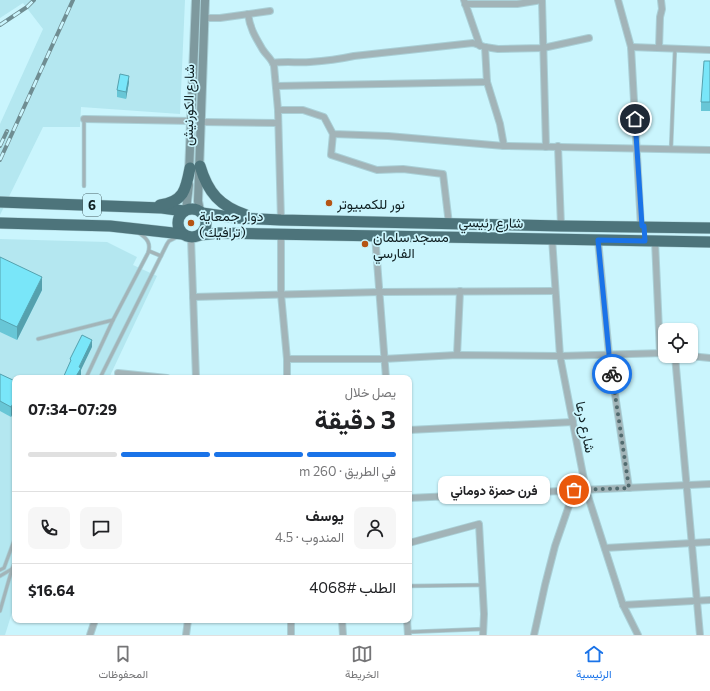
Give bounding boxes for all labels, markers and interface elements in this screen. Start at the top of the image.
street label: شارع الكورنيش [179,64,200,146]
pin [618,102,652,136]
icon: home [624,108,646,130]
road number: 6 [83,194,101,216]
place label: نور للكمبيوتر [336,195,405,213]
marker: نور للكمبيوتر [324,198,334,208]
place label: دوار جمعاية (ترافيك) [199,207,264,241]
street label: شارع رئيسي [458,213,524,235]
marker: دوار جمعاية (ترافيك) [186,218,196,228]
place label: مسجد سلمان الفارسي [373,228,449,265]
marker: مسجد سلمان الفارسي [360,239,370,249]
map controls [658,323,698,363]
button: locate [658,323,698,363]
courier [592,354,632,394]
icon: bike [601,363,623,385]
text: يصل خلال [345,384,396,400]
text: 07:29–07:34 [28,400,117,418]
street label: شارع درعا [570,400,599,455]
text: 3 دقيقة [315,403,396,434]
text: في الطريق · 260 m [299,463,396,479]
pin [557,473,591,507]
callout: فرن حمزة دوماني [438,476,550,504]
icon: bag [563,479,585,501]
text: فرن حمزة دوماني [450,482,538,498]
text: يوسف [306,506,344,524]
button: phone [28,507,70,549]
button: chat [80,507,122,549]
button: person [354,507,396,549]
text: المندوب · 4.5 [275,529,344,545]
text: الطلب #4068 [309,578,396,596]
text: $16.64 [28,581,75,599]
tab: المحفوظات [99,643,148,684]
tab: الخريطة [345,643,379,684]
tab: الرئيسية [576,643,612,684]

